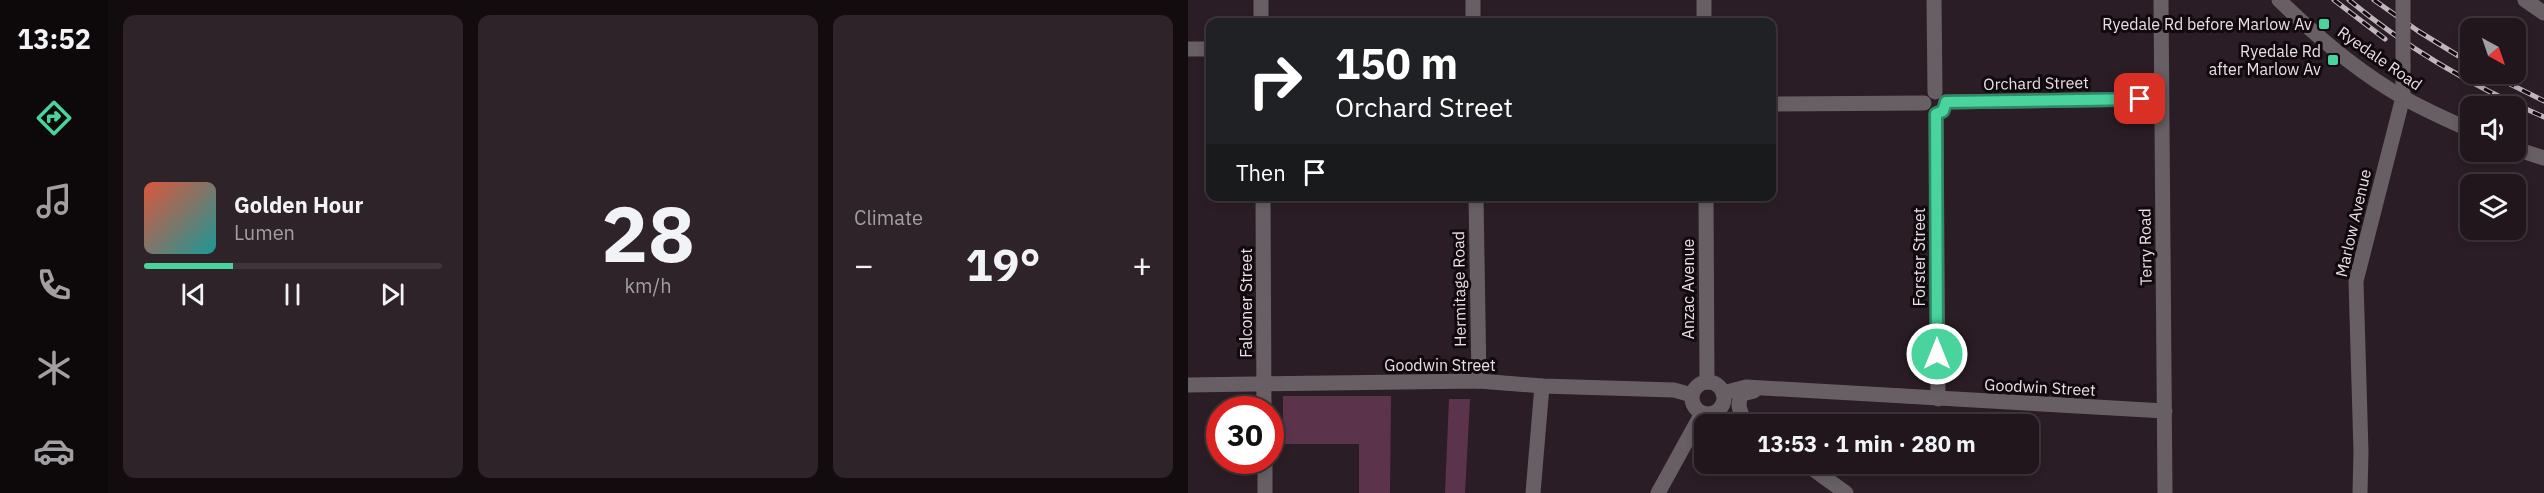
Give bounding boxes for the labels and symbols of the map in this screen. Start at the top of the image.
place label: Ryedale Rd before Marlow Av [2102,14,2312,34]
marker: Ryedale Rd before Marlow Av [2317,17,2331,31]
north arrow [2460,18,2526,84]
street label: Ryedale Road [2334,22,2426,94]
place label: Ryedale Rd after Marlow Av [2209,41,2321,79]
marker: Ryedale Rd after Marlow Av [2326,53,2340,67]
street label: Orchard Street [1983,72,2089,94]
pin [2114,73,2165,124]
street label: Marlow Avenue [2331,167,2375,279]
street label: Forster Street [1909,208,1929,306]
street label: Terry Road [2134,208,2156,286]
street label: Hermitage Road [1448,231,1470,347]
street label: Anzac Avenue [1678,239,1698,339]
street label: Falconer Street [1236,248,1256,358]
position arrow [1905,322,1969,386]
street label: Goodwin Street [1384,355,1496,375]
street label: Goodwin Street [1984,374,2096,400]
speed limit sign: 30 [1206,396,1284,474]

